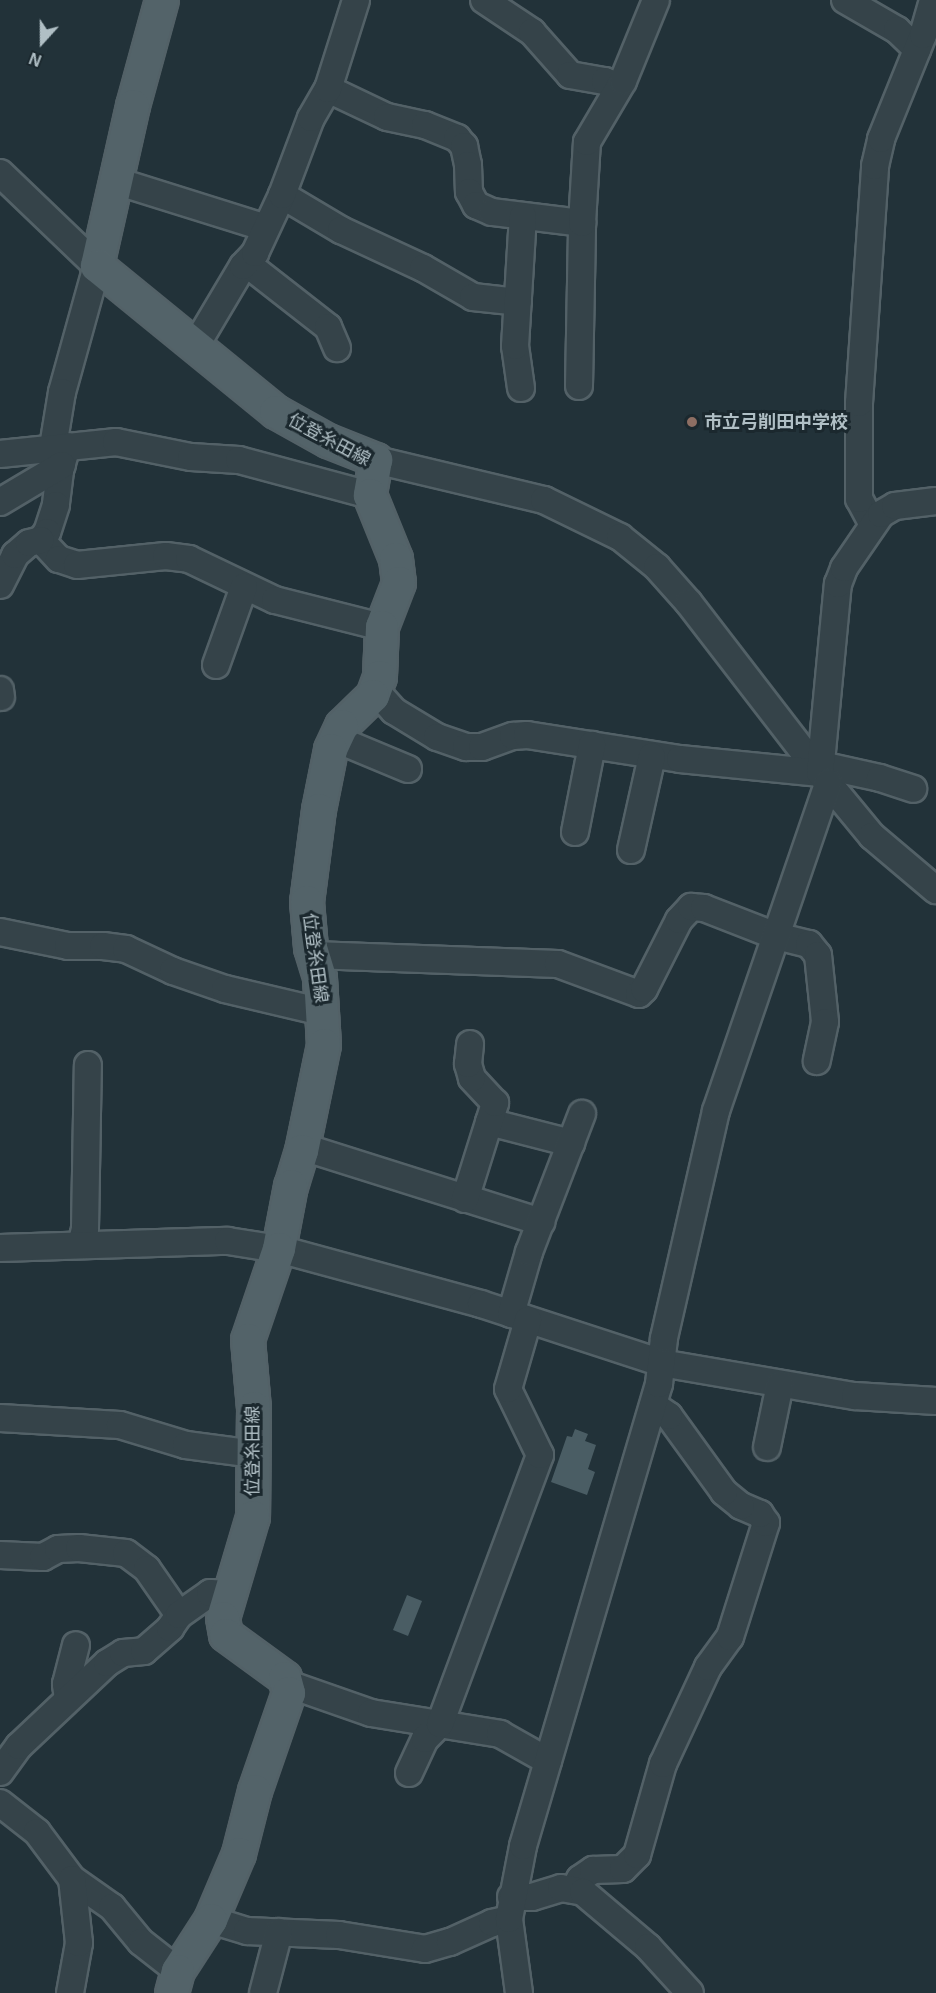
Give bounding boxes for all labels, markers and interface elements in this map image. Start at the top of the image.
north arrow [12,12,72,72]
text: N [27,49,44,69]
street label: 位登糸田線 [284,409,374,471]
place label: 市立弓削田中学校 [704,411,848,433]
marker: 市立弓削田中学校 [685,415,699,429]
street label: 位登糸田線 [298,912,332,1004]
street label: 位登糸田線 [242,1406,264,1496]

